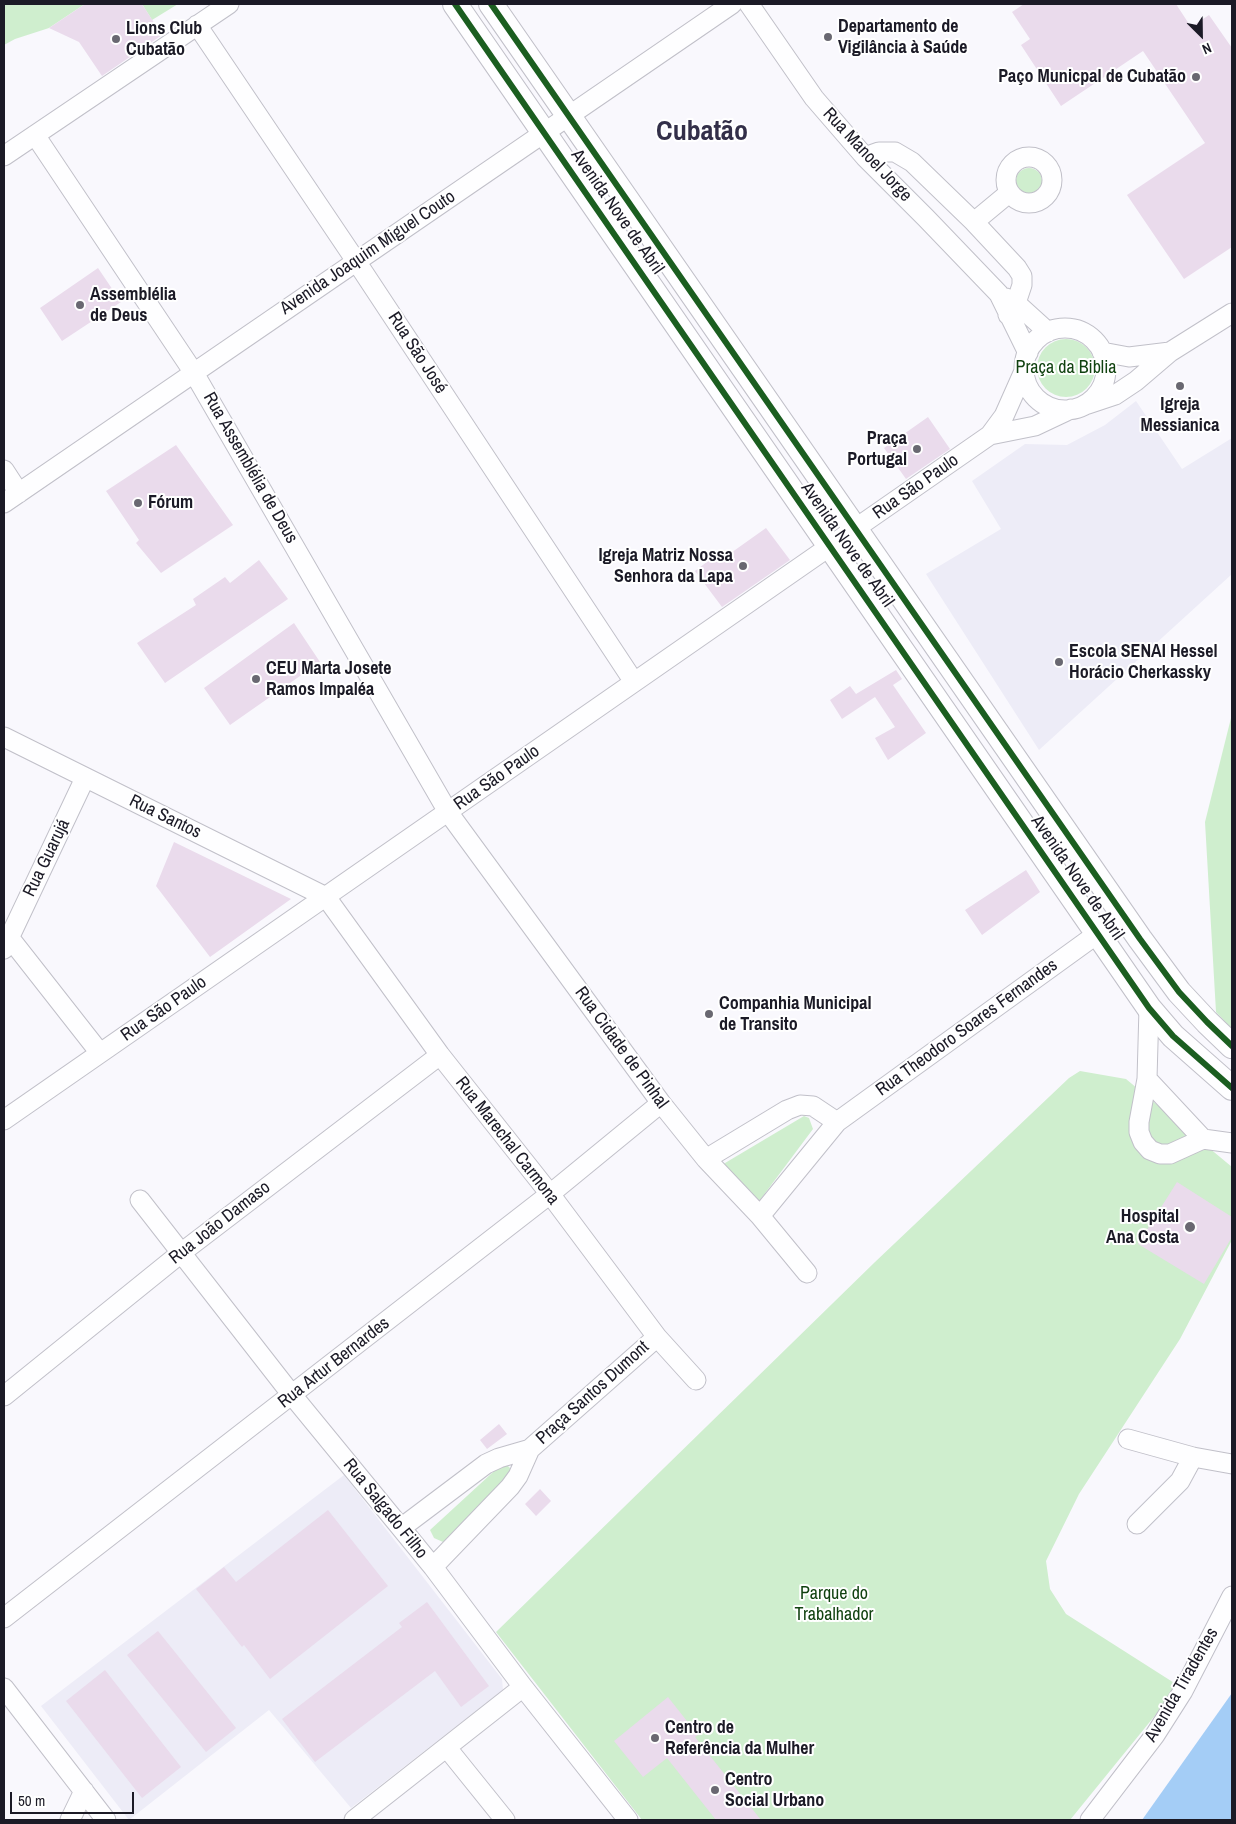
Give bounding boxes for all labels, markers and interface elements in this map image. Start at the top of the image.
north arrow [1176,10,1226,60]
place label: Departamento de Vigilância à Saúde [838,16,967,58]
place label: Lions Club Cubatão [126,18,202,60]
marker: Departamento de Vigilância à Saúde [822,31,834,43]
marker: Lions Club Cubatão [110,33,122,45]
text: N [1200,39,1214,59]
place label: Paço Municpal de Cubatão [998,66,1186,88]
marker: Paço Municpal de Cubatão [1190,71,1202,83]
street label: Rua Manoel Jorge [818,104,916,206]
district label: Cubatão [656,115,748,149]
street label: Avenida Nove de Abril [566,145,668,279]
street label: Avenida Joaquim Miguel Couto [276,186,460,320]
place label: Assemblélia de Deus [90,284,176,326]
marker: Assemblélia de Deus [74,299,86,311]
street label: Rua São José [383,308,451,398]
park label: Praça da Biblia [1016,357,1116,379]
marker: Igreja Messianica [1174,380,1186,392]
street label: Rua Assemblélia de Deus [198,389,302,547]
place label: Igreja Messianica [1141,394,1219,436]
place label: Praça Portugal [847,428,907,470]
marker: Praça Portugal [911,443,923,455]
street label: Rua São Paulo [869,450,963,524]
street label: Avenida Nove de Abril [796,478,898,612]
place label: Fórum [148,492,193,514]
marker: Fórum [132,497,144,509]
place label: Igreja Matriz Nossa Senhora da Lapa [598,545,733,588]
marker: Igreja Matriz Nossa Senhora da Lapa [737,560,749,572]
place label: Escola SENAI Hessel Horácio Cherkassky [1069,641,1217,684]
marker: Escola SENAI Hessel Horácio Cherkassky [1053,656,1065,668]
place label: CEU Marta Josete Ramos Impaléa [266,658,391,701]
marker: CEU Marta Josete Ramos Impaléa [250,673,262,685]
street label: Rua São Paulo [450,741,544,815]
street label: Rua Santos [126,790,204,844]
street label: Avenida Nove de Abril [1026,811,1128,945]
street label: Rua Guarujá [19,816,75,900]
street label: Rua Theodoro Soares Fernandes [872,955,1062,1101]
street label: Rua São Paulo [117,972,211,1046]
street label: Rua Cidade de Pinhal [570,983,672,1113]
place label: Companhia Municipal de Transito [719,993,872,1036]
marker: Companhia Municipal de Transito [703,1008,715,1020]
street label: Rua Marechal Carmona [450,1073,564,1209]
street label: Rua João Damaso [165,1177,275,1269]
place label: Hospital Ana Costa [1106,1206,1179,1248]
marker: Hospital Ana Costa [1183,1220,1197,1234]
street label: Rua Artur Bernardes [274,1313,394,1413]
street label: Praça Santos Dumont [532,1337,654,1449]
street label: Rua Salgado Filho [338,1455,432,1563]
park label: Parque do Trabalhador [794,1583,874,1626]
street label: Avenida Tiradentes [1141,1624,1223,1746]
place label: Centro de Referência da Mulher [665,1717,814,1760]
marker: Centro de Referência da Mulher [649,1732,661,1744]
place label: Centro Social Urbano [725,1769,824,1812]
scale bar [12,1782,136,1814]
marker: Centro Social Urbano [709,1784,721,1796]
text: 50 m [18,1790,45,1811]

